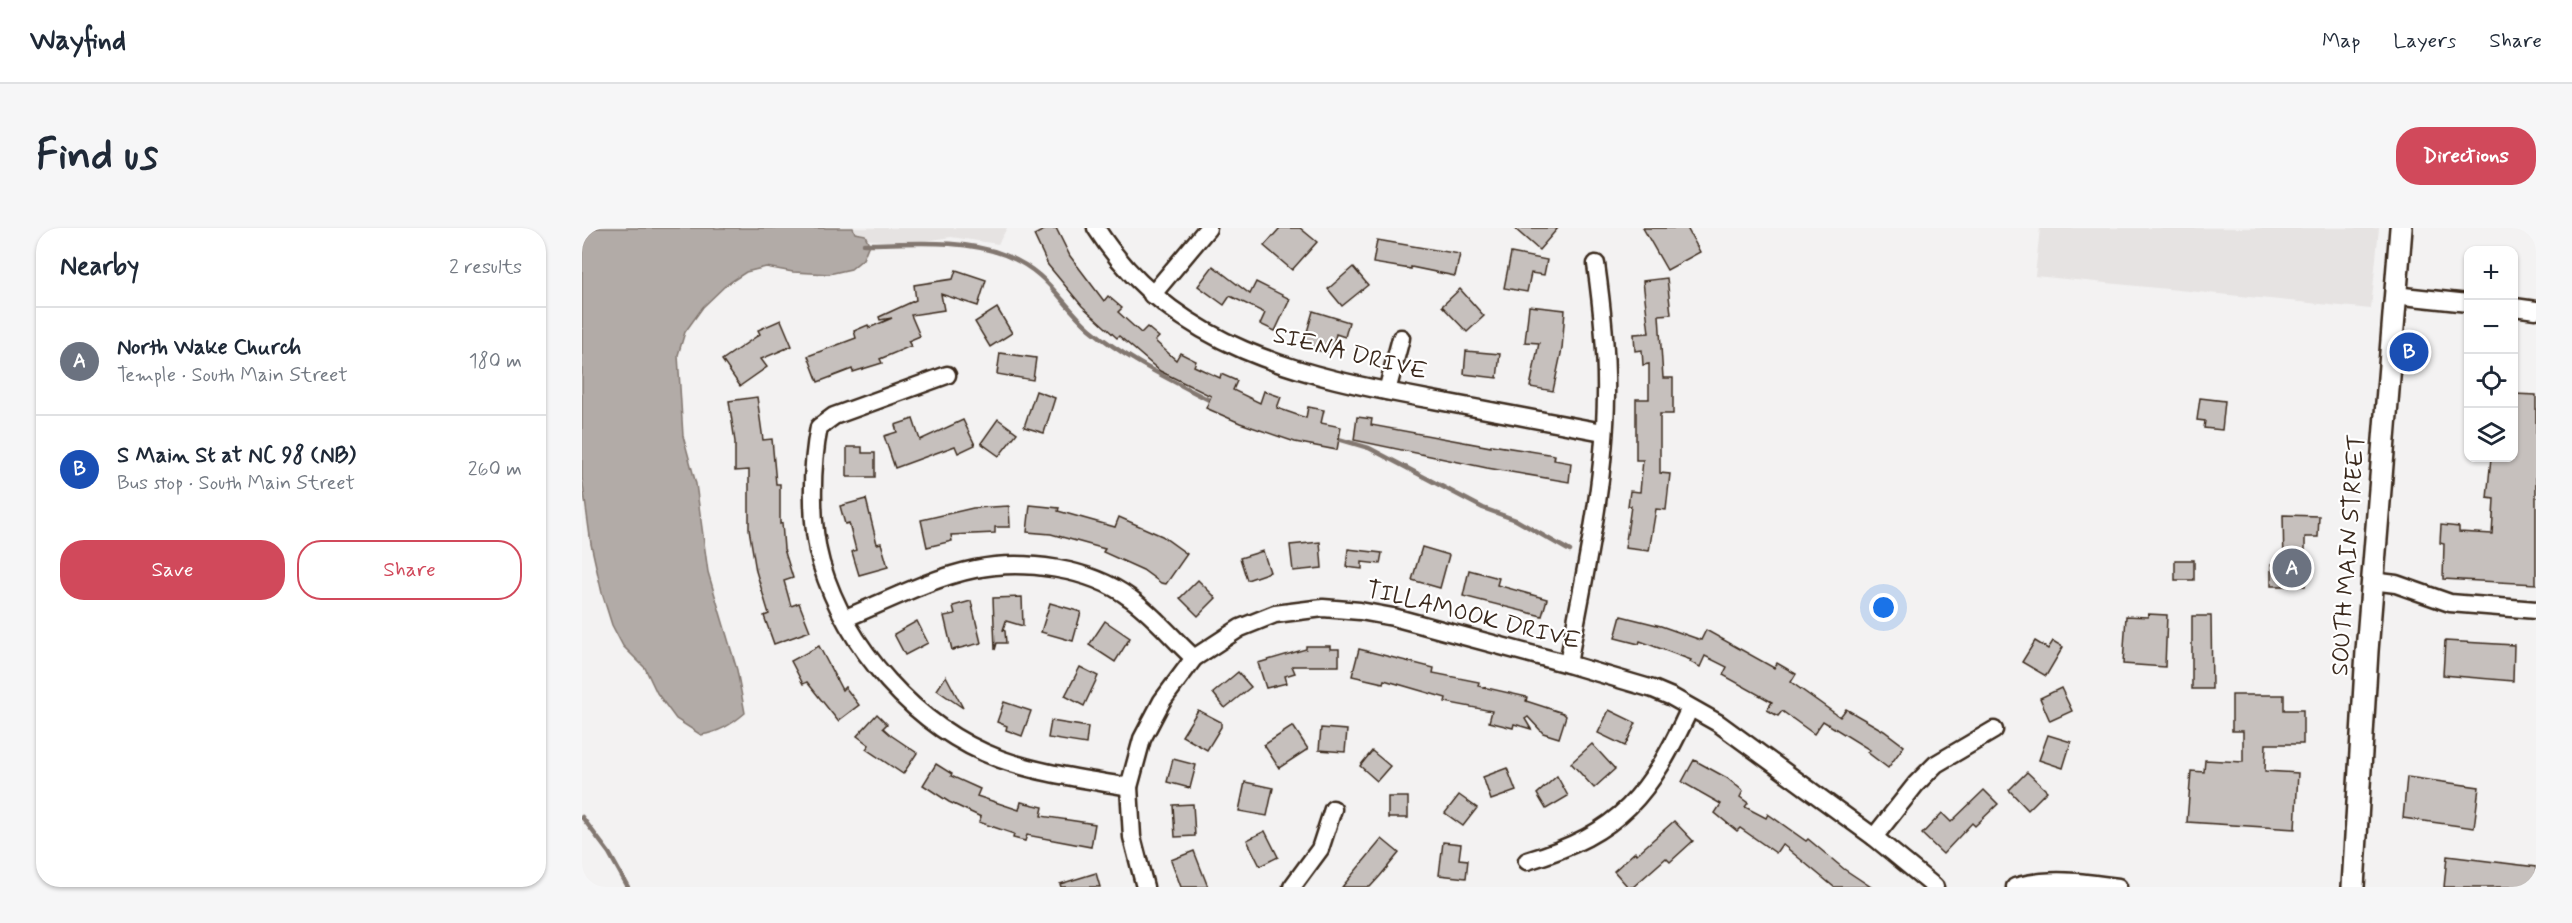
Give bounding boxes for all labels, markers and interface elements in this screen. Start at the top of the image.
text: Wayfind [30,23,126,60]
text: Map [2322,27,2360,55]
text: Layers [2393,27,2456,55]
text: Share [2489,27,2542,55]
button: Directions [2396,127,2536,185]
text: Find us [36,129,158,184]
map controls [2464,246,2518,462]
button: + [2464,246,2518,300]
text: Nearby [60,250,139,284]
text: 2 results [449,254,522,281]
button: − [2464,300,2518,354]
street label: SIENA DRIVE [1270,320,1430,388]
pin: B [2390,330,2428,374]
text: North Wake Church [117,334,301,362]
text: A [73,348,86,375]
text: 180 m [469,348,522,375]
button: locate [2464,354,2518,408]
text: Temple · South Main Street [117,362,348,389]
button: layers [2464,408,2518,462]
street label: SOUTH MAIN STREET [2325,433,2373,677]
text: S Main St at NC 98 (NB) [117,442,356,470]
text: B [73,456,86,483]
text: 260 m [468,456,522,483]
text: Bus stop · South Main Street [117,470,355,497]
button: Save [60,540,285,600]
button: Share [297,540,522,600]
pin: A [2272,546,2312,590]
street label: TILLAMOOK DRIVE [1363,574,1583,658]
your location [1869,593,1898,622]

